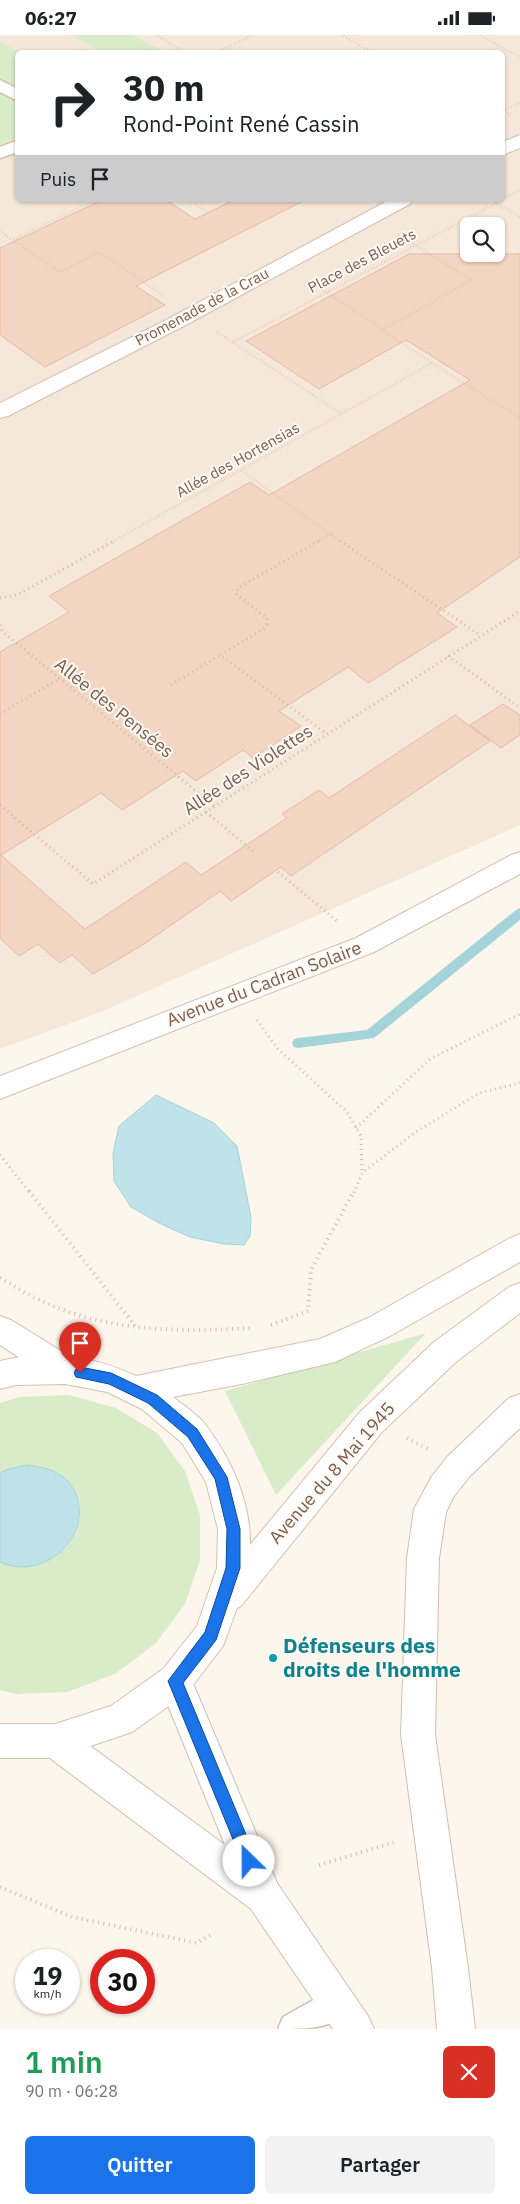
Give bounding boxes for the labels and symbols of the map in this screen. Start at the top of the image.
street label: Place des Bleuets [304,224,419,297]
street label: Promenade de la Crau [132,263,272,350]
street label: Allée des Hortensias [173,418,303,501]
street label: Allée des Pensées [50,653,178,763]
street label: Allée des Violettes [179,719,317,820]
street label: Avenue du Cadran Solaire [163,936,365,1031]
pin [59,1322,101,1373]
street label: Avenue du 8 Mai 1945 [264,1397,400,1548]
place label: Défenseurs des droits de l'homme [283,1631,461,1683]
marker: Défenseurs des droits de l'homme [267,1652,279,1664]
position arrow [222,1834,274,1886]
speed limit sign: 30 [90,1949,155,2014]

